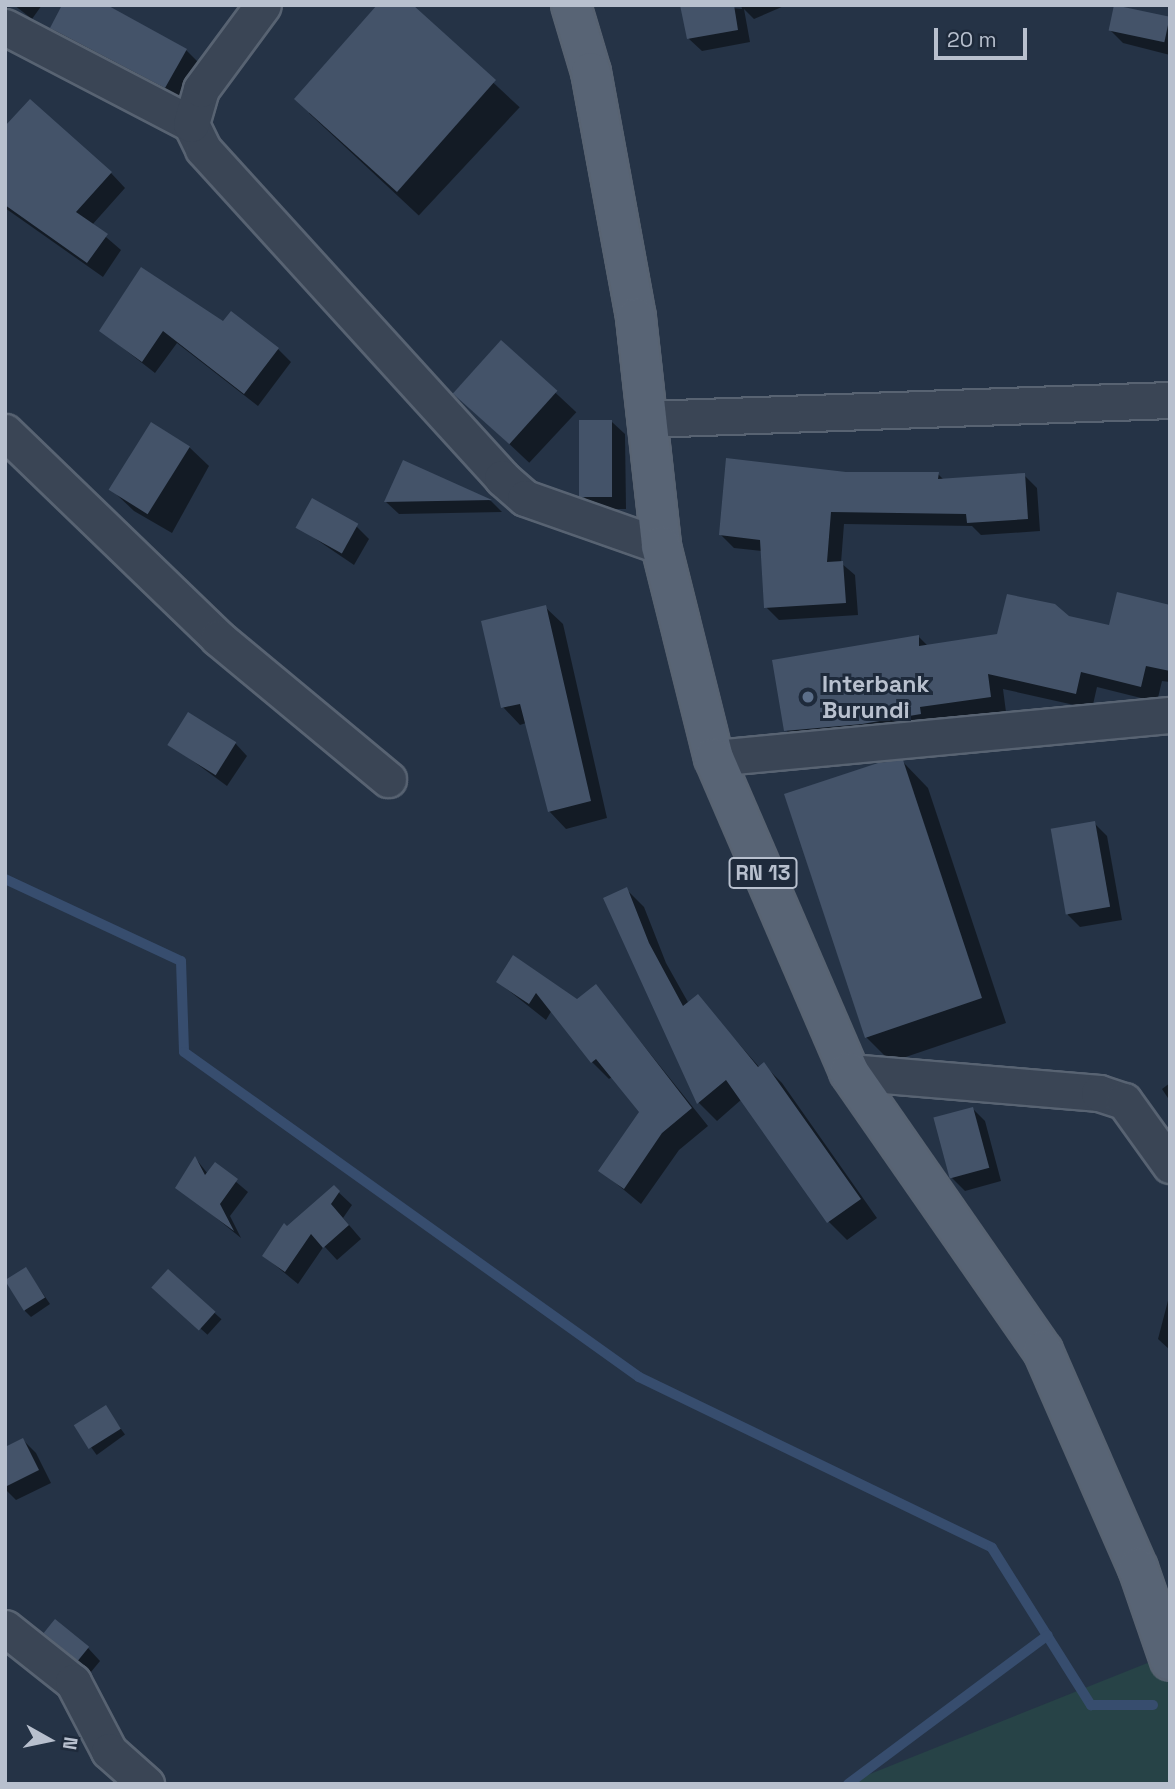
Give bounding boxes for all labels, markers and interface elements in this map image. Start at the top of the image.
scale bar [937,14,1030,58]
text: 20 m [947,26,997,53]
place label: Interbank Burundi [822,670,929,724]
marker: Interbank Burundi [800,689,816,705]
road number: RN 13 [728,856,798,890]
north arrow [14,1705,84,1775]
text: N [57,1735,84,1752]

